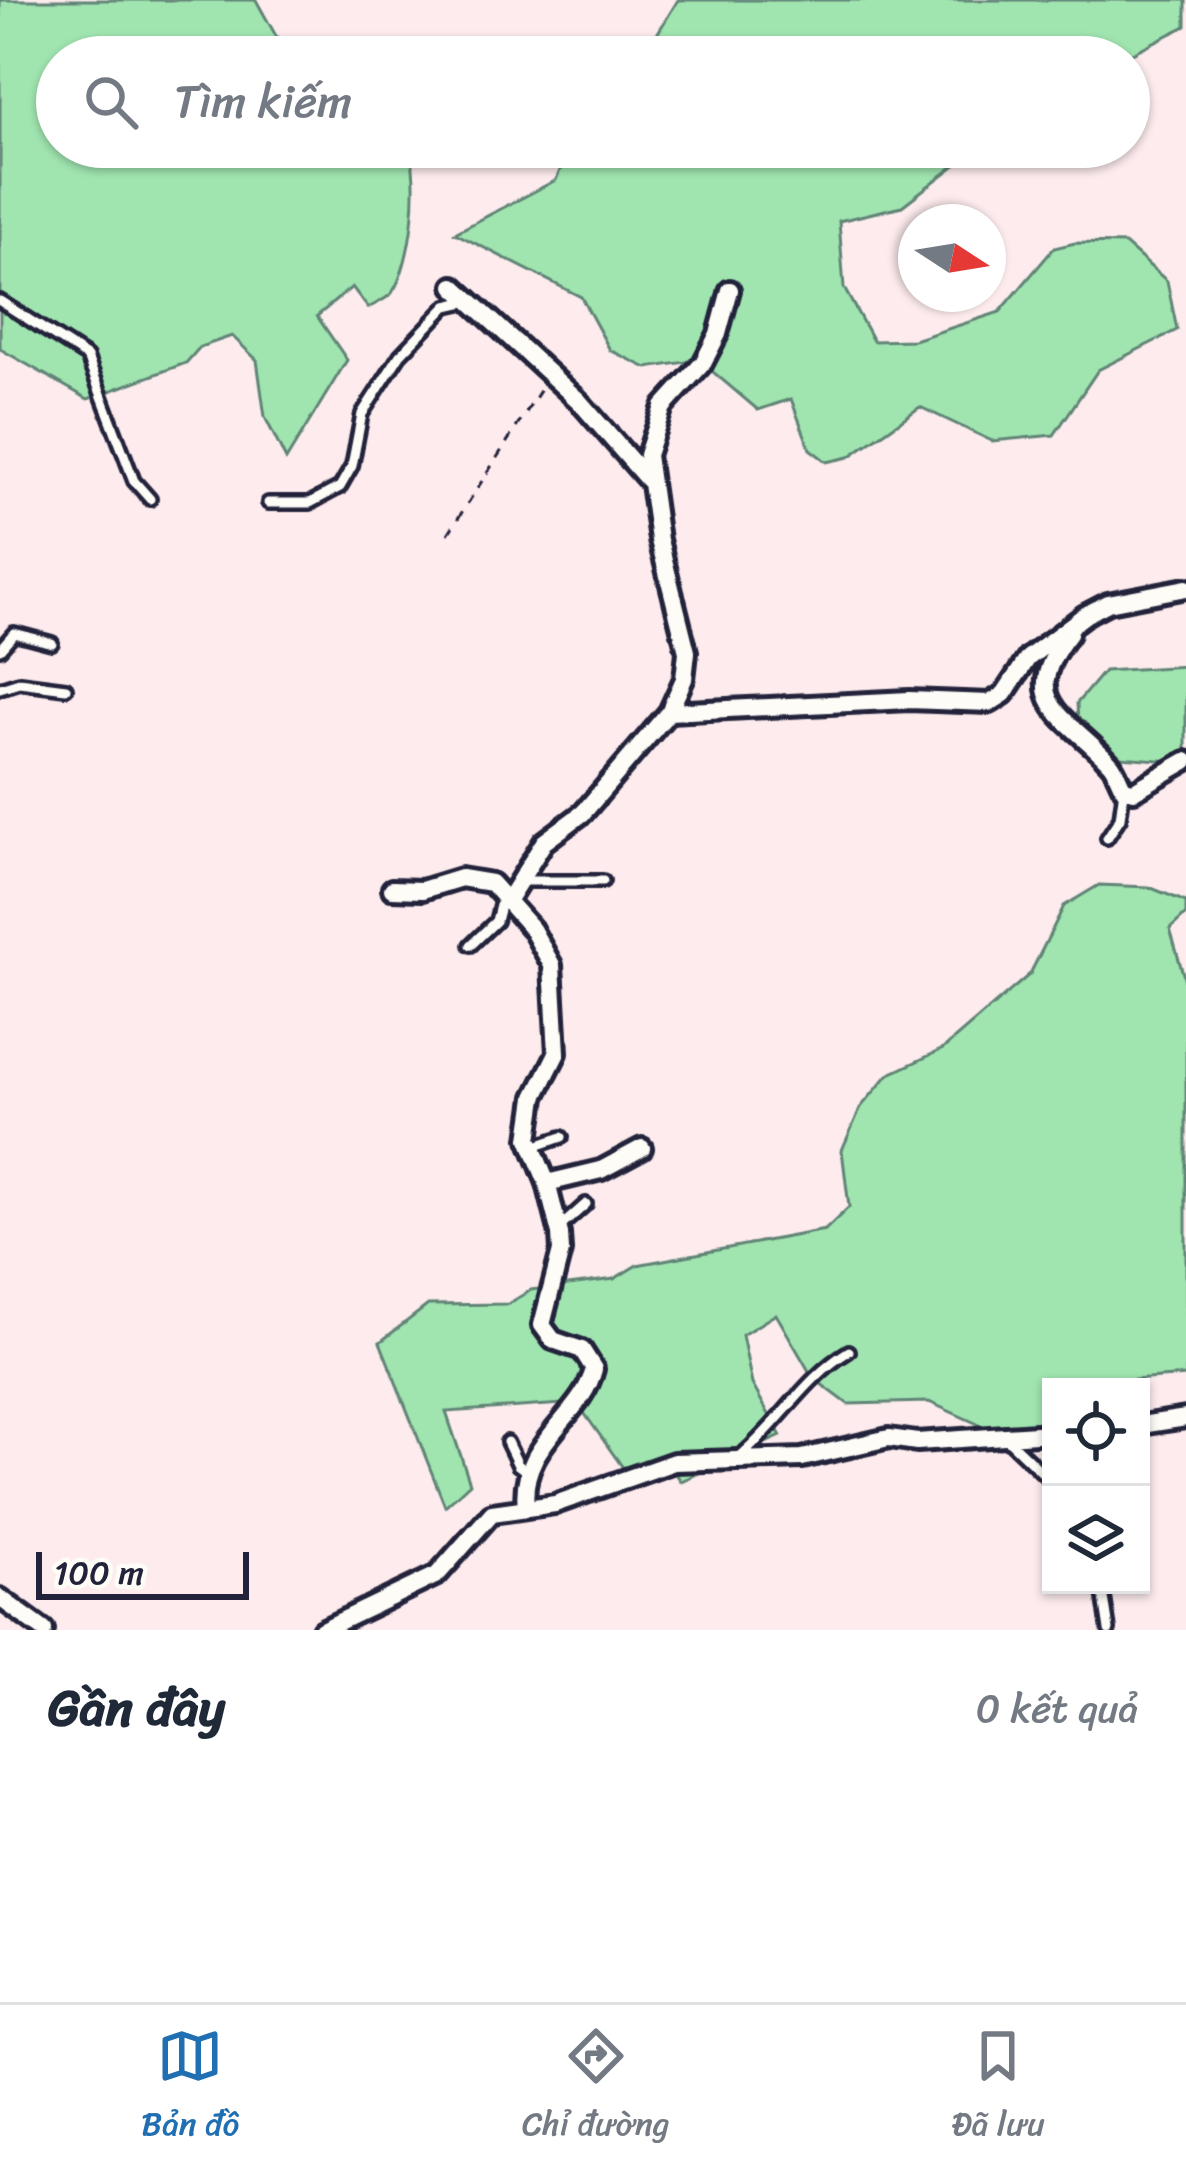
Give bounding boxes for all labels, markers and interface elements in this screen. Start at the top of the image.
search box [36,36,1150,168]
text: Tìm kiếm [174,62,352,142]
icon: search [78,69,144,135]
north arrow [898,204,1006,312]
map controls [1042,1378,1150,1594]
button: locate [1042,1378,1150,1486]
button: layers [1042,1486,1150,1594]
text: 100 m [54,1544,144,1602]
scale bar [36,1546,249,1599]
text: Gần đây [48,1663,225,1753]
text: 0 kết quả [976,1674,1138,1743]
tab: Bản đồ [141,2023,239,2153]
tab: Chỉ đường [522,2023,669,2153]
tab: Đã lưu [952,2023,1045,2153]

